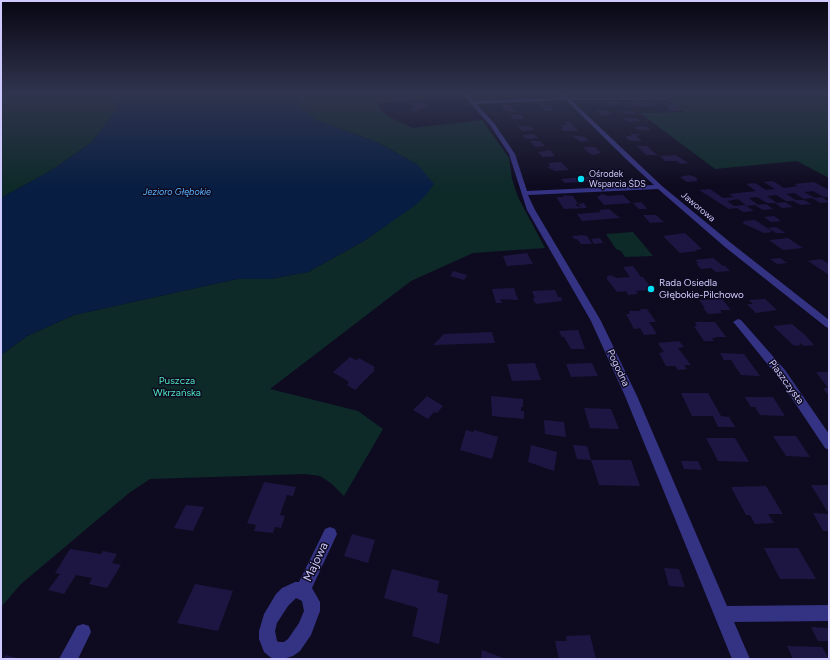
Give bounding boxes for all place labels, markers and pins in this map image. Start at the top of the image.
place label: Ośrodek Wsparcia ŚDS [589,169,646,190]
marker: Ośrodek Wsparcia ŚDS [576,174,586,184]
place label: Rada Osiedla Głębokie-Pilchowo [659,277,744,300]
marker: Rada Osiedla Głębokie-Pilchowo [646,284,656,294]

